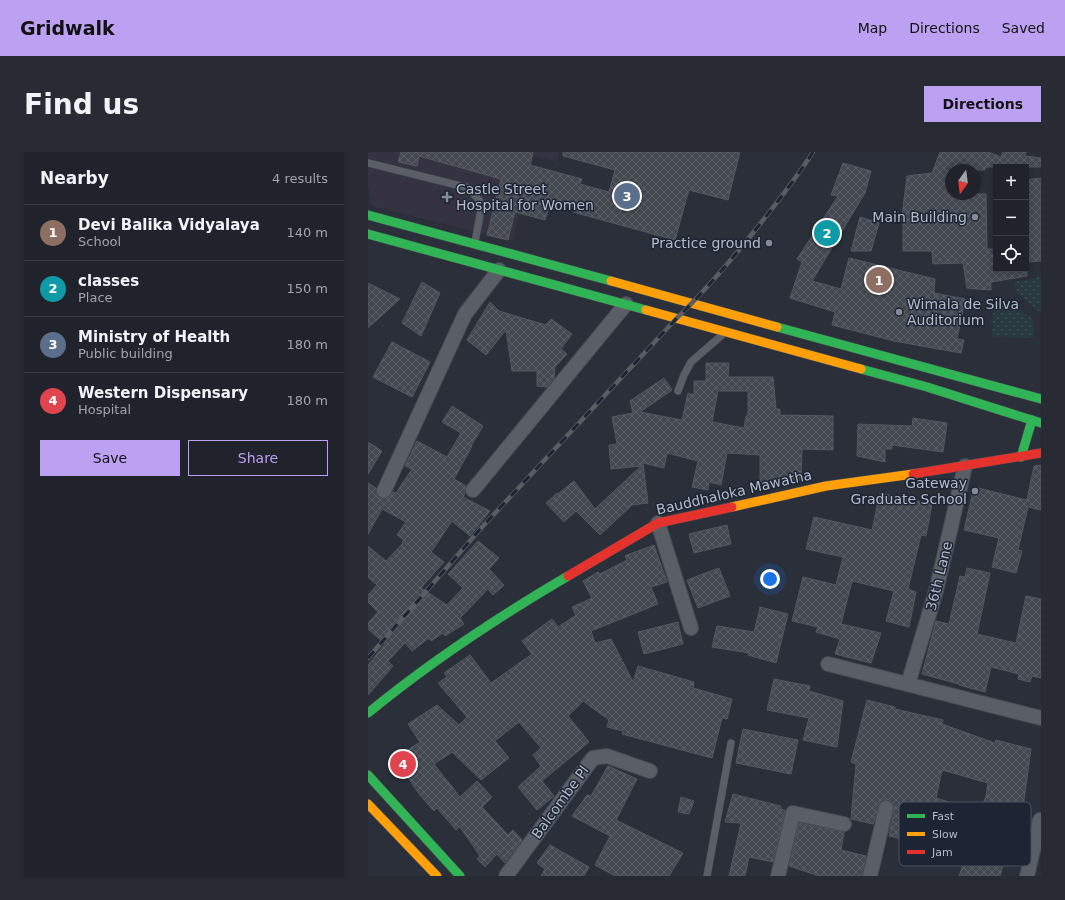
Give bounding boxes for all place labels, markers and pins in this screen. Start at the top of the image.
place label: Castle Street Hospital for Women [456,181,594,213]
pin: 3 [614,181,640,211]
marker: Castle Street Hospital for Women [441,191,453,203]
place label: Main Building [872,209,967,225]
marker: Main Building [970,212,980,222]
pin: 2 [814,218,840,248]
place label: Practice ground [651,235,761,251]
marker: Practice ground [764,238,774,248]
pin: 1 [866,265,892,295]
place label: Wimala de Silva Auditorium [907,296,1019,328]
marker: Wimala de Silva Auditorium [894,307,904,317]
place label: Gateway Graduate School [850,475,967,507]
marker: Gateway Graduate School [970,486,980,496]
pin: 4 [390,749,416,779]

